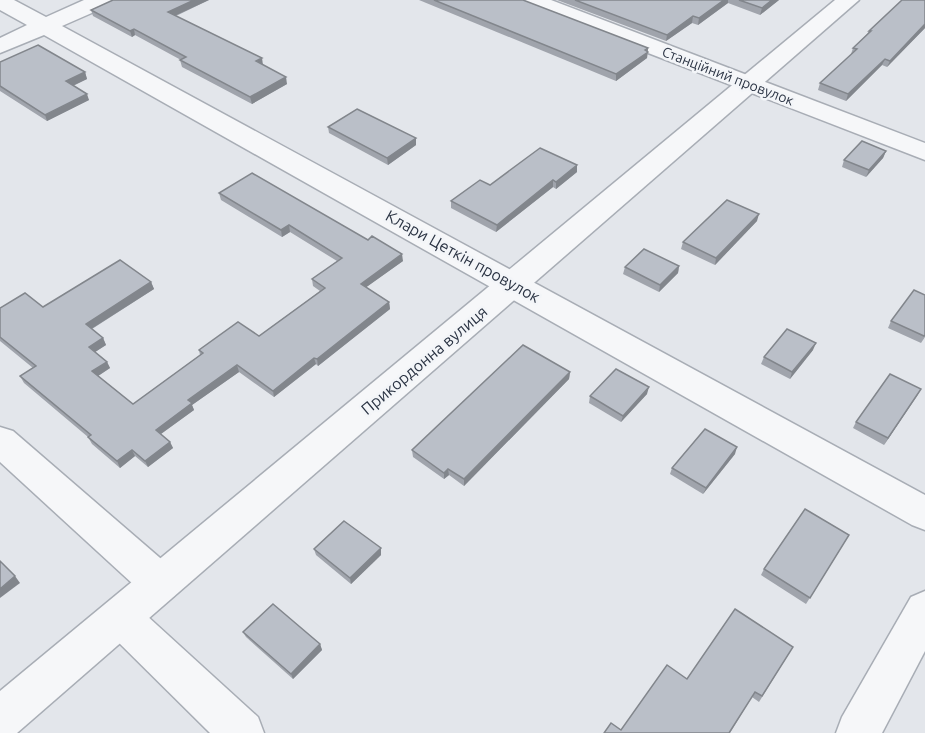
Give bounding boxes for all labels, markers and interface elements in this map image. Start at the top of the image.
street label: Станційний провулок [660,43,796,109]
street label: Клари Цеткін провулок [383,206,543,306]
street label: Прикордонна вулиця [357,302,491,418]

